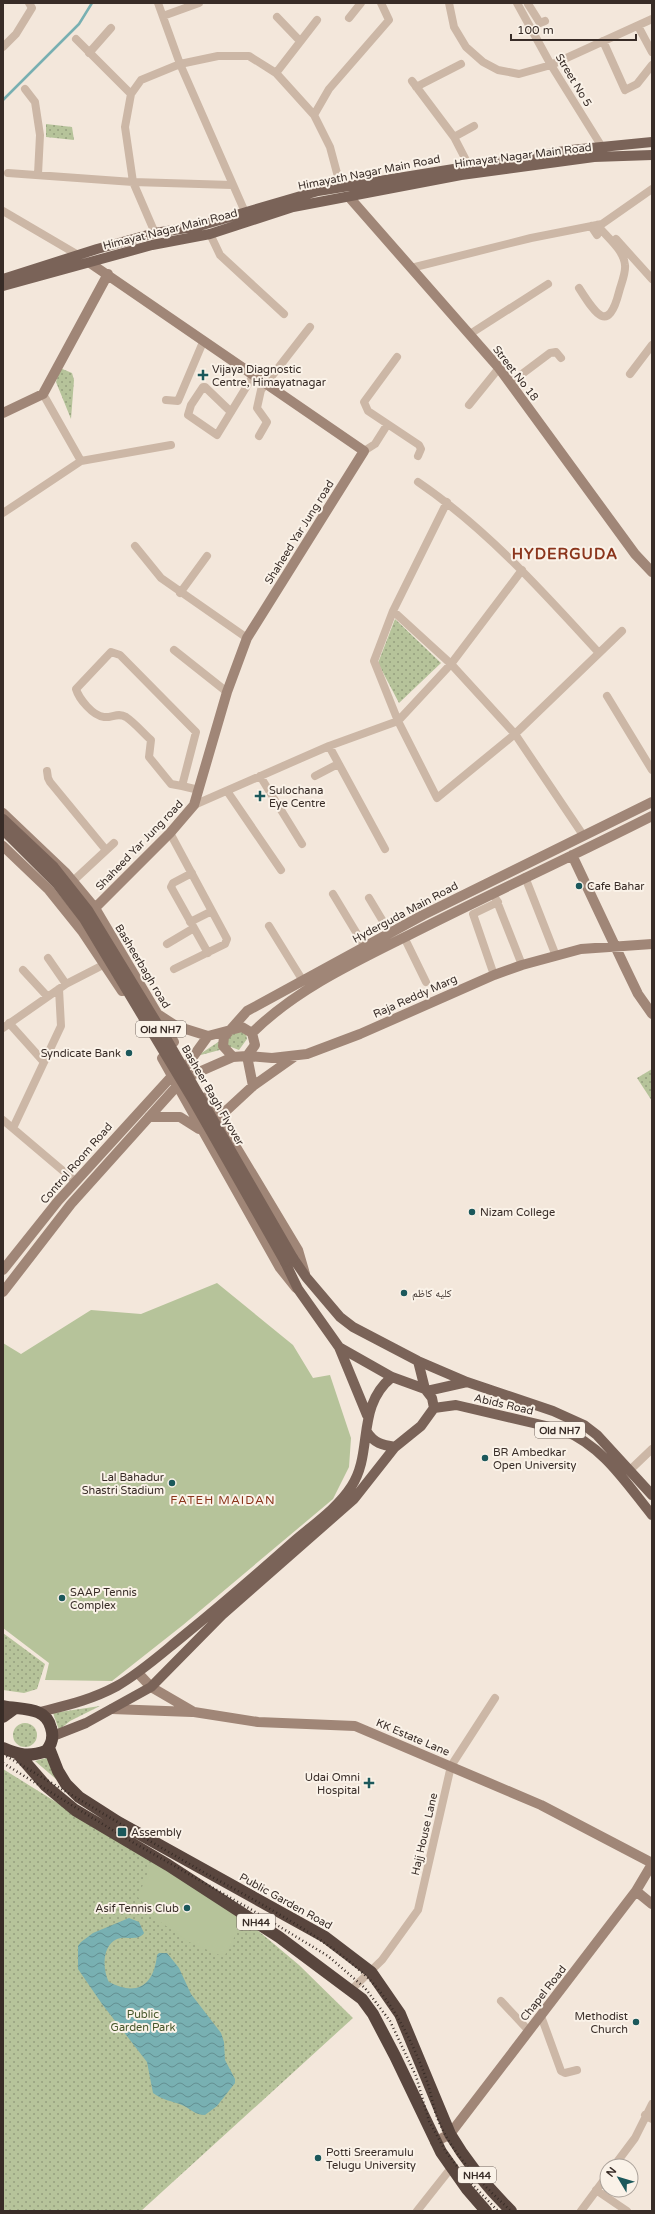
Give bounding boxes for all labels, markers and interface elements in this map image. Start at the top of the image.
scale bar [511,16,636,42]
text: 100 m [517,23,554,37]
street label: Street No 5 [553,51,594,109]
street label: Himayat Nagar Main Road [454,141,592,170]
street label: Himayath Nagar Main Road [297,152,441,193]
street label: Himayat Nagar Main Road [102,206,239,252]
street label: Street No 18 [490,343,541,404]
place label: Vijaya Diagnostic Centre, Himayatnagar [212,363,327,389]
marker: Vijaya Diagnostic Centre, Himayatnagar [197,369,209,381]
street label: Shaheed Yar Jung road [262,478,337,587]
district label: HYDERGUDA [512,545,618,563]
place label: Sulochana Eye Centre [269,784,326,810]
marker: Sulochana Eye Centre [254,790,266,802]
street label: Shaheed Yar Jung road [93,798,186,893]
street label: Hyderguda Main Road [350,879,460,946]
place label: Cafe Bahar [587,880,645,893]
marker: Cafe Bahar [574,881,584,891]
street label: Basheerbagh road [112,922,173,1011]
street label: Raja Reddy Marg [371,972,459,1021]
road number: Old NH7 [136,1021,186,1037]
street label: Basheer Bagh Flyover [179,1043,247,1148]
place label: Syndicate Bank [41,1047,121,1060]
marker: Syndicate Bank [124,1048,134,1058]
street label: Control Room Road [38,1120,115,1206]
place label: Nizam College [480,1206,555,1219]
marker: Nizam College [467,1207,477,1217]
place label: كليه كاظم [412,1287,452,1301]
marker: كليه كاظم [399,1288,409,1298]
street label: Abids Road [473,1391,535,1418]
road number: Old NH7 [535,1422,585,1438]
place label: BR Ambedkar Open University [493,1446,576,1472]
marker: BR Ambedkar Open University [480,1453,490,1463]
place label: Lal Bahadur Shastri Stadium [82,1471,165,1497]
marker: Lal Bahadur Shastri Stadium [167,1478,177,1488]
district label: FATEH MAIDAN [170,1493,276,1507]
place label: SAAP Tennis Complex [70,1586,137,1612]
marker: SAAP Tennis Complex [57,1593,67,1603]
street label: KK Estate Lane [374,1716,452,1759]
place label: Udai Omni Hospital [305,1771,360,1797]
marker: Udai Omni Hospital [363,1777,375,1789]
street label: Hajj House Lane [409,1792,440,1877]
marker: Assembly [116,1826,128,1838]
place label: Assembly [131,1826,182,1839]
street label: Public Garden Road [237,1871,334,1932]
place label: Asif Tennis Club [95,1902,179,1915]
marker: Asif Tennis Club [182,1903,192,1913]
road number: NH44 [237,1914,275,1930]
street label: Chapel Road [518,1963,569,2024]
park label: Public Garden Park [111,2008,175,2034]
place label: Methodist Church [575,2010,628,2036]
marker: Methodist Church [631,2017,641,2027]
place label: Potti Sreeramulu Telugu University [326,2146,416,2172]
marker: Potti Sreeramulu Telugu University [313,2153,323,2163]
north arrow [599,2158,639,2198]
text: N [604,2165,619,2180]
road number: NH44 [458,2167,496,2183]

